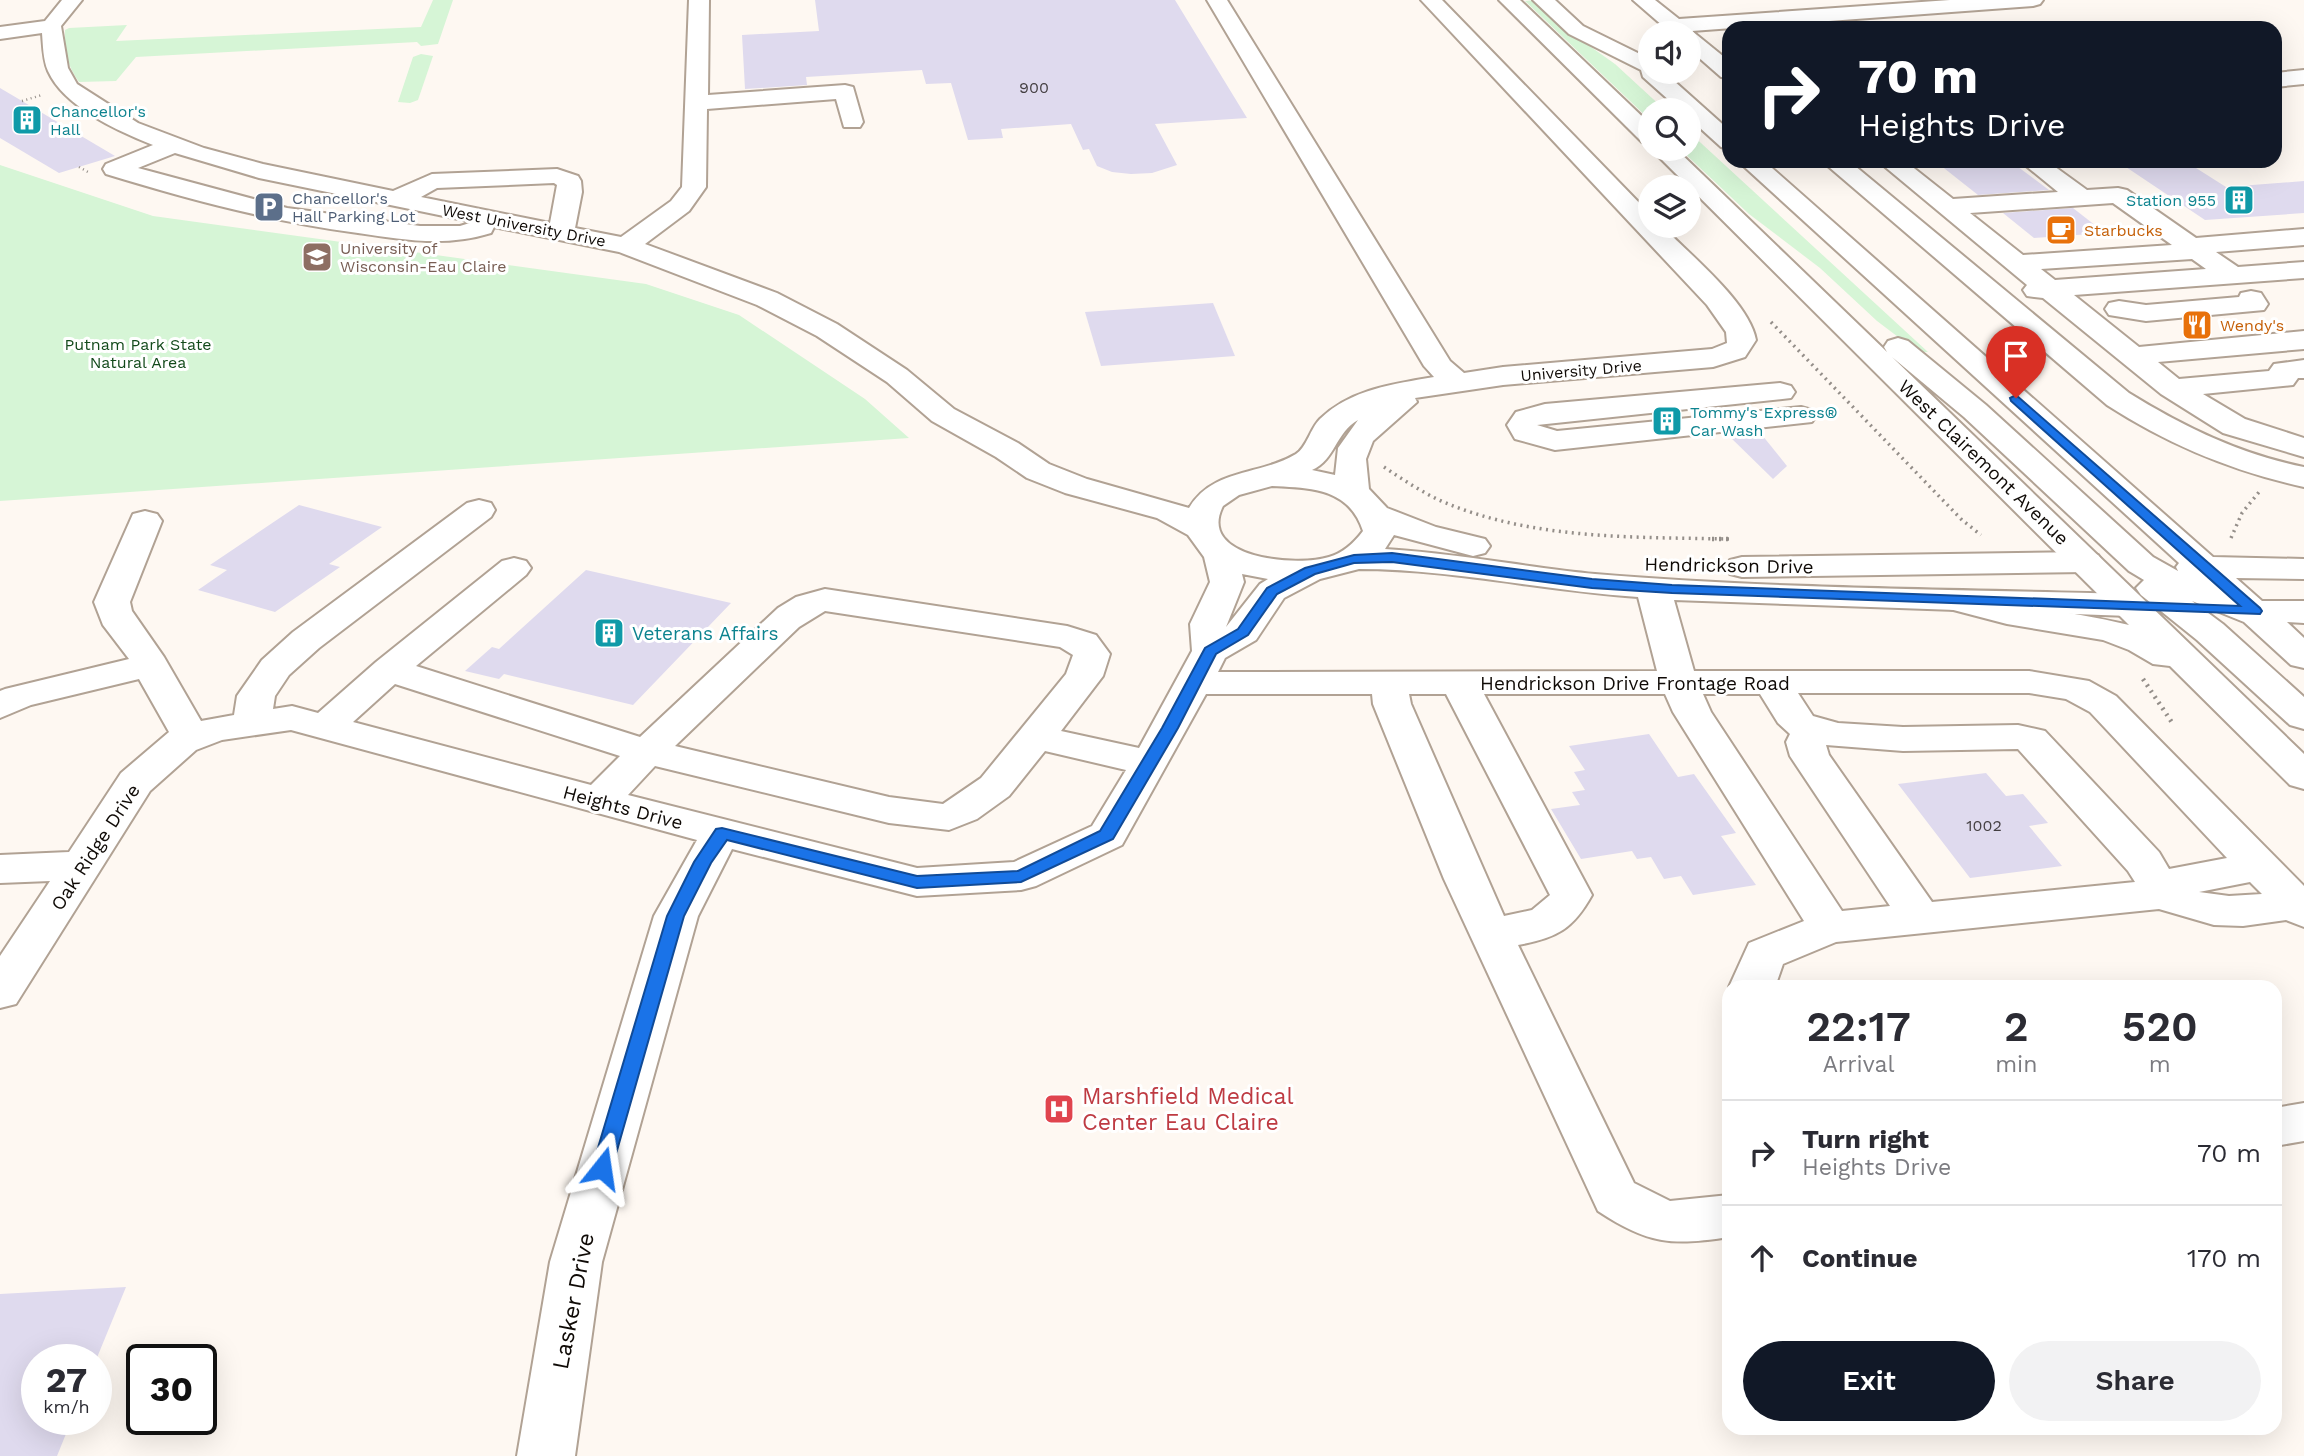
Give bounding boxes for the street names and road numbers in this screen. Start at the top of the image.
street label: West University Drive [440,200,607,251]
street label: University Drive [1520,356,1642,385]
street label: West Clairemont Avenue [1894,375,2074,550]
street label: Hendrickson Drive [1644,553,1814,578]
street label: Hendrickson Drive Frontage Road [1480,672,1790,695]
street label: Oak Ridge Drive [46,780,145,915]
street label: Heights Drive [560,780,685,835]
street label: Lasker Drive [547,1230,600,1372]

